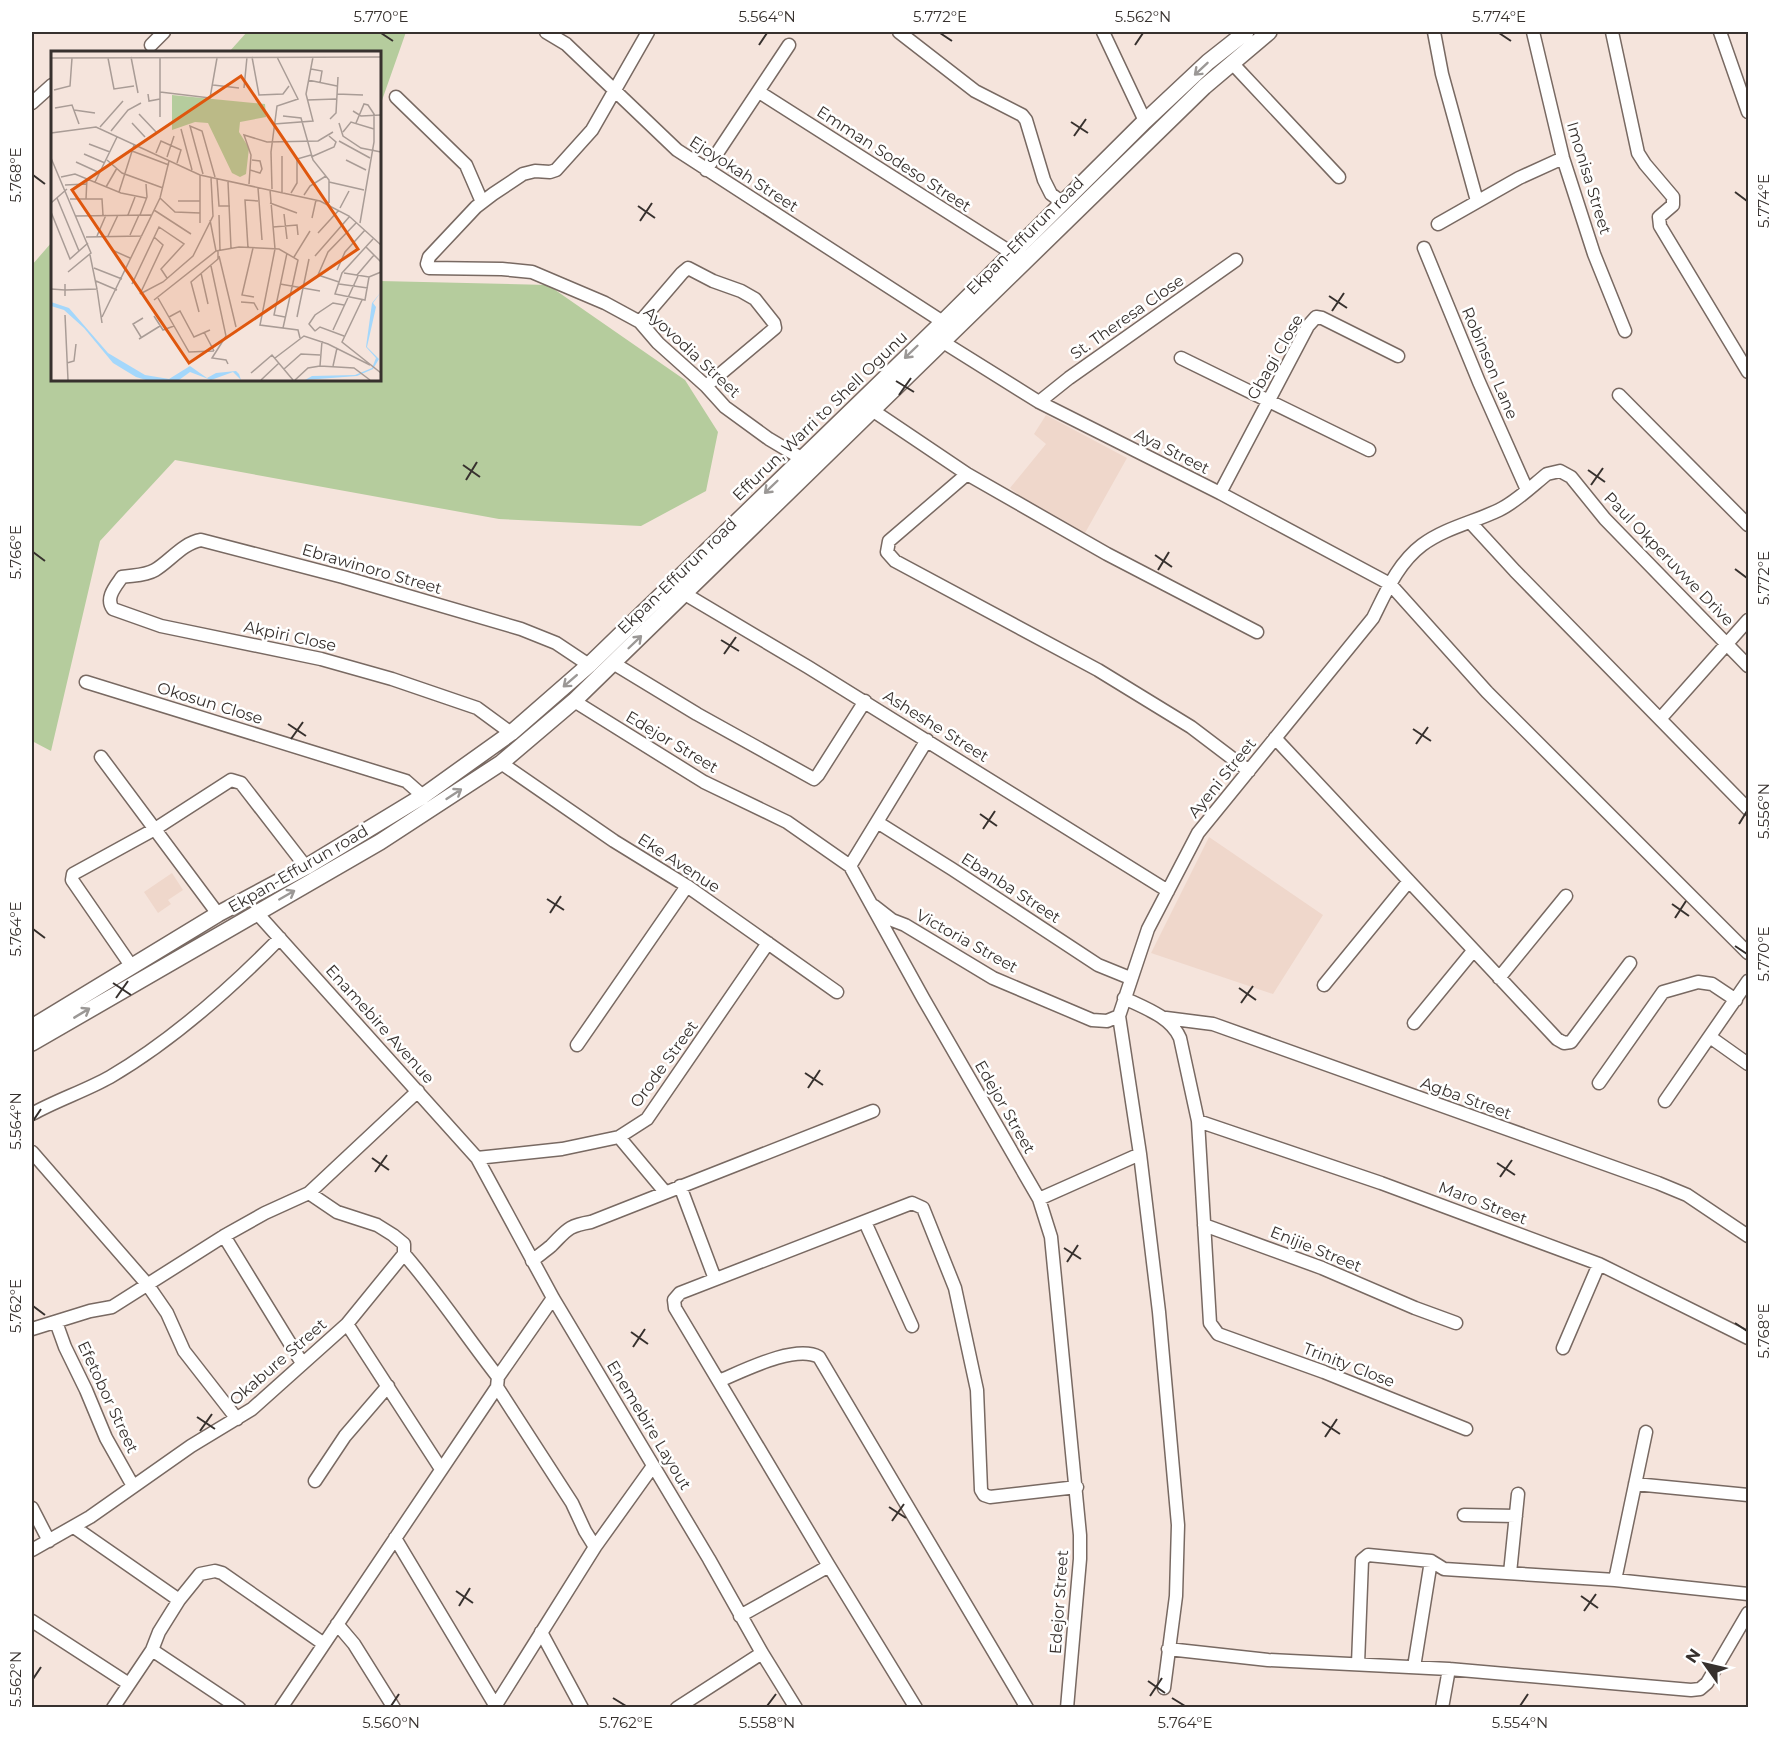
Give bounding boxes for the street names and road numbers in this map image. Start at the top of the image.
street label: Emman Sodeso Street [813,102,975,216]
street label: Imonisa Street [1563,119,1615,237]
street label: Ejoyokah Street [686,132,802,216]
street label: Ekpan-Effurun road [962,173,1088,299]
street label: St. Theresa Close [1067,271,1187,363]
street label: Ayovodia Street [640,302,745,402]
street label: Robinson Lane [1458,304,1522,422]
street label: Gbagi Close [1243,311,1307,403]
street label: Effurun, Warri to Shell Ogunu [729,327,911,505]
street label: Aya Street [1131,424,1213,478]
street label: Paul Okperuvwe Drive [1600,488,1738,630]
street label: Ekpan-Effurun road [613,514,741,638]
street label: Ebrawinoro Street [300,540,445,598]
street label: Akpiri Close [242,617,338,655]
street label: Okosun Close [155,678,265,728]
street label: Asheshe Street [880,686,993,766]
street label: Edejor Street [622,707,722,777]
street label: Ayeni Street [1184,734,1260,822]
street label: Ekpan-Effurun road [225,821,371,917]
street label: Eke Avenue [634,829,724,897]
street label: Ebanba Street [958,849,1065,927]
street label: Victoria Street [913,905,1022,977]
street label: Enamebire Avenue [322,961,438,1087]
street label: Orode Street [626,1016,702,1111]
street label: Edejor Street [971,1057,1040,1157]
street label: Agba Street [1418,1073,1514,1123]
street label: Maro Street [1436,1177,1531,1229]
street label: Enijie Street [1268,1222,1365,1276]
street label: Okabure Street [226,1314,331,1409]
street label: Efetobor Street [74,1338,143,1457]
street label: Trinity Close [1301,1339,1397,1391]
street label: Enemebire Layout [603,1357,695,1493]
street label: Edejor Street [1046,1549,1072,1655]

